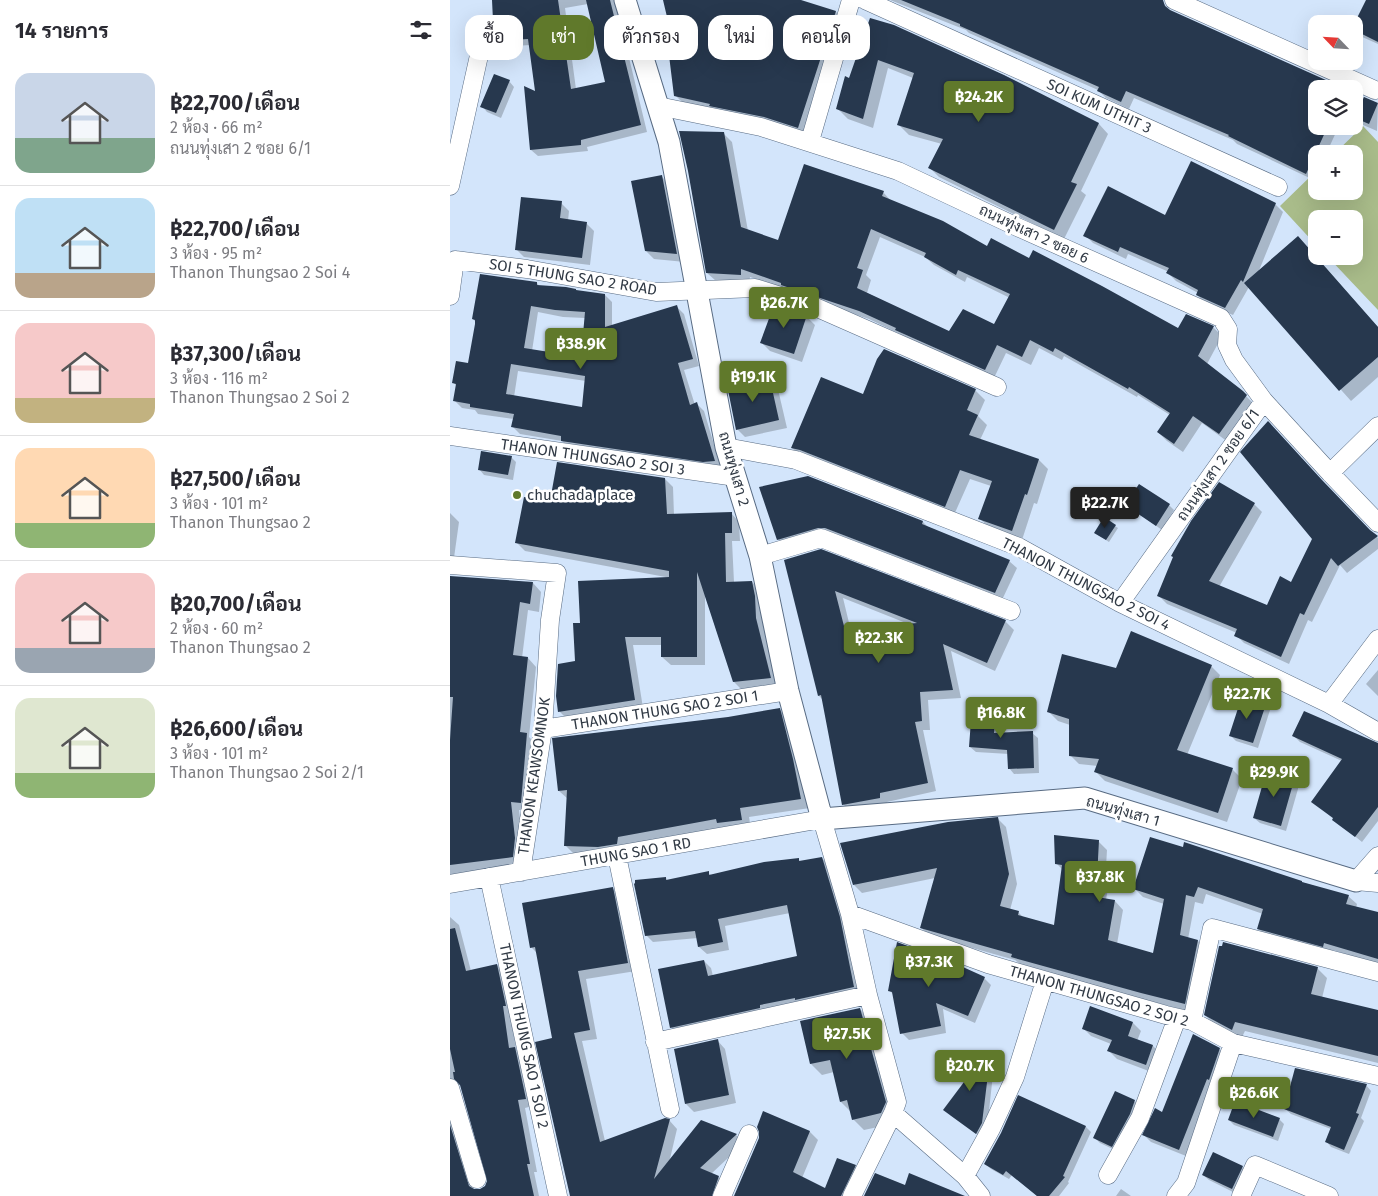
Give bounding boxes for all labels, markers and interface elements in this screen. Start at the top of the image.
chip: ซื้อ [465,15,523,60]
chip: เช่า [533,15,594,60]
chip: ตัวกรอง [604,15,698,60]
chip: ใหม่ [708,15,773,60]
chip: คอนโด [783,15,870,60]
north arrow [1308,15,1362,70]
map controls [1308,15,1363,265]
icon: filters [407,16,435,44]
text: 14 รายการ [15,18,109,44]
street label: SOI KUM UTHIT 3 [1044,75,1154,137]
pin: ฿24.2K [938,80,1020,123]
button: layers [1308,80,1363,135]
text: ฿24.2K [955,87,1003,106]
text: ฿22,700/เดือน [170,90,300,116]
icon: home [55,93,115,153]
text: 2 ห้อง · 66 m² [170,118,263,137]
text: ถนนทุ่งเสา 2 ซอย 6/1 [170,139,311,158]
button: + [1308,145,1363,200]
street label: ถนนทุ่งเสา 2 ซอย 6 [975,200,1092,269]
button: − [1308,210,1363,265]
text: ฿22,700/เดือน [170,216,300,242]
icon: home [55,218,115,278]
text: 3 ห้อง · 95 m² [170,244,262,263]
street label: SOI 5 THUNG SAO 2 ROAD [488,255,658,299]
text: Thanon Thungsao 2 Soi 4 [170,263,350,282]
pin: ฿26.7K [743,286,825,329]
text: ฿26.7K [760,293,808,312]
pin: ฿38.9K [540,328,622,370]
text: ฿38.9K [556,334,606,353]
text: ฿37,300/เดือน [170,341,301,367]
icon: home [55,343,115,403]
pin: ฿19.1K [712,360,794,403]
text: ฿19.1K [730,367,776,386]
text: 3 ห้อง · 116 m² [170,369,268,388]
text: Thanon Thungsao 2 Soi 2 [170,388,350,407]
street label: ถนนทุ่งเสา 2 ซอย 6/1 [1172,405,1265,525]
street label: ถนนทุ่งเสา 2 [713,429,754,509]
street label: THANON THUNGSAO 2 SOI 3 [500,435,686,479]
text: ฿27,500/เดือน [170,466,301,492]
icon: home [55,468,115,528]
place label: chuchada place [527,486,633,504]
pin: ฿22.7K [1064,486,1146,529]
marker: chuchada place [511,489,523,501]
text: ฿22.7K [1081,493,1129,512]
text: 3 ห้อง · 101 m² [170,494,268,513]
text: Thanon Thungsao 2 [170,513,311,532]
street label: THANON THUNGSAO 2 SOI 4 [999,534,1173,634]
text: ฿20,700/เดือน [170,591,302,617]
icon: home [55,593,115,653]
text: 2 ห้อง · 60 m² [170,619,263,638]
pin: ฿22.3K [838,622,920,664]
text: ฿22.3K [855,628,903,647]
text: Thanon Thungsao 2 [170,638,311,657]
pin: ฿22.7K [1206,678,1288,720]
text: ฿22.7K [1223,684,1271,703]
street label: THANON THUNG SAO 2 SOI 1 [570,686,760,734]
street label: THANON KEAWSOMNOK [514,696,554,856]
pin: ฿16.8K [960,696,1042,739]
text: ฿16.8K [977,703,1025,722]
text: ฿26,600/เดือน [170,716,303,742]
icon: home [55,718,115,778]
text: 3 ห้อง · 101 m² [170,744,268,763]
pin: ฿29.9K [1233,756,1315,798]
text: ฿29.9K [1249,762,1299,781]
text: Thanon Thungsao 2 Soi 2/1 [170,763,364,782]
street label: ถนนทุ่งเสา 1 [1084,791,1162,832]
street label: THUNG SAO 1 RD [579,833,693,871]
pin: ฿37.8K [1059,860,1141,903]
text: ฿37.8K [1076,867,1124,886]
street label: THANON THUNG SAO 1 SOI 2 [496,942,552,1130]
pin: ฿37.3K [888,946,970,988]
text: ฿37.3K [905,952,953,971]
street label: THANON THUNGSAO 2 SOI 2 [1007,962,1191,1030]
pin: ฿27.5K [806,1018,888,1060]
text: ฿27.5K [823,1024,871,1043]
pin: ฿20.7K [929,1050,1011,1092]
text: ฿20.7K [946,1056,994,1075]
pin: ฿26.6K [1213,1076,1295,1119]
text: ฿26.6K [1229,1083,1279,1102]

